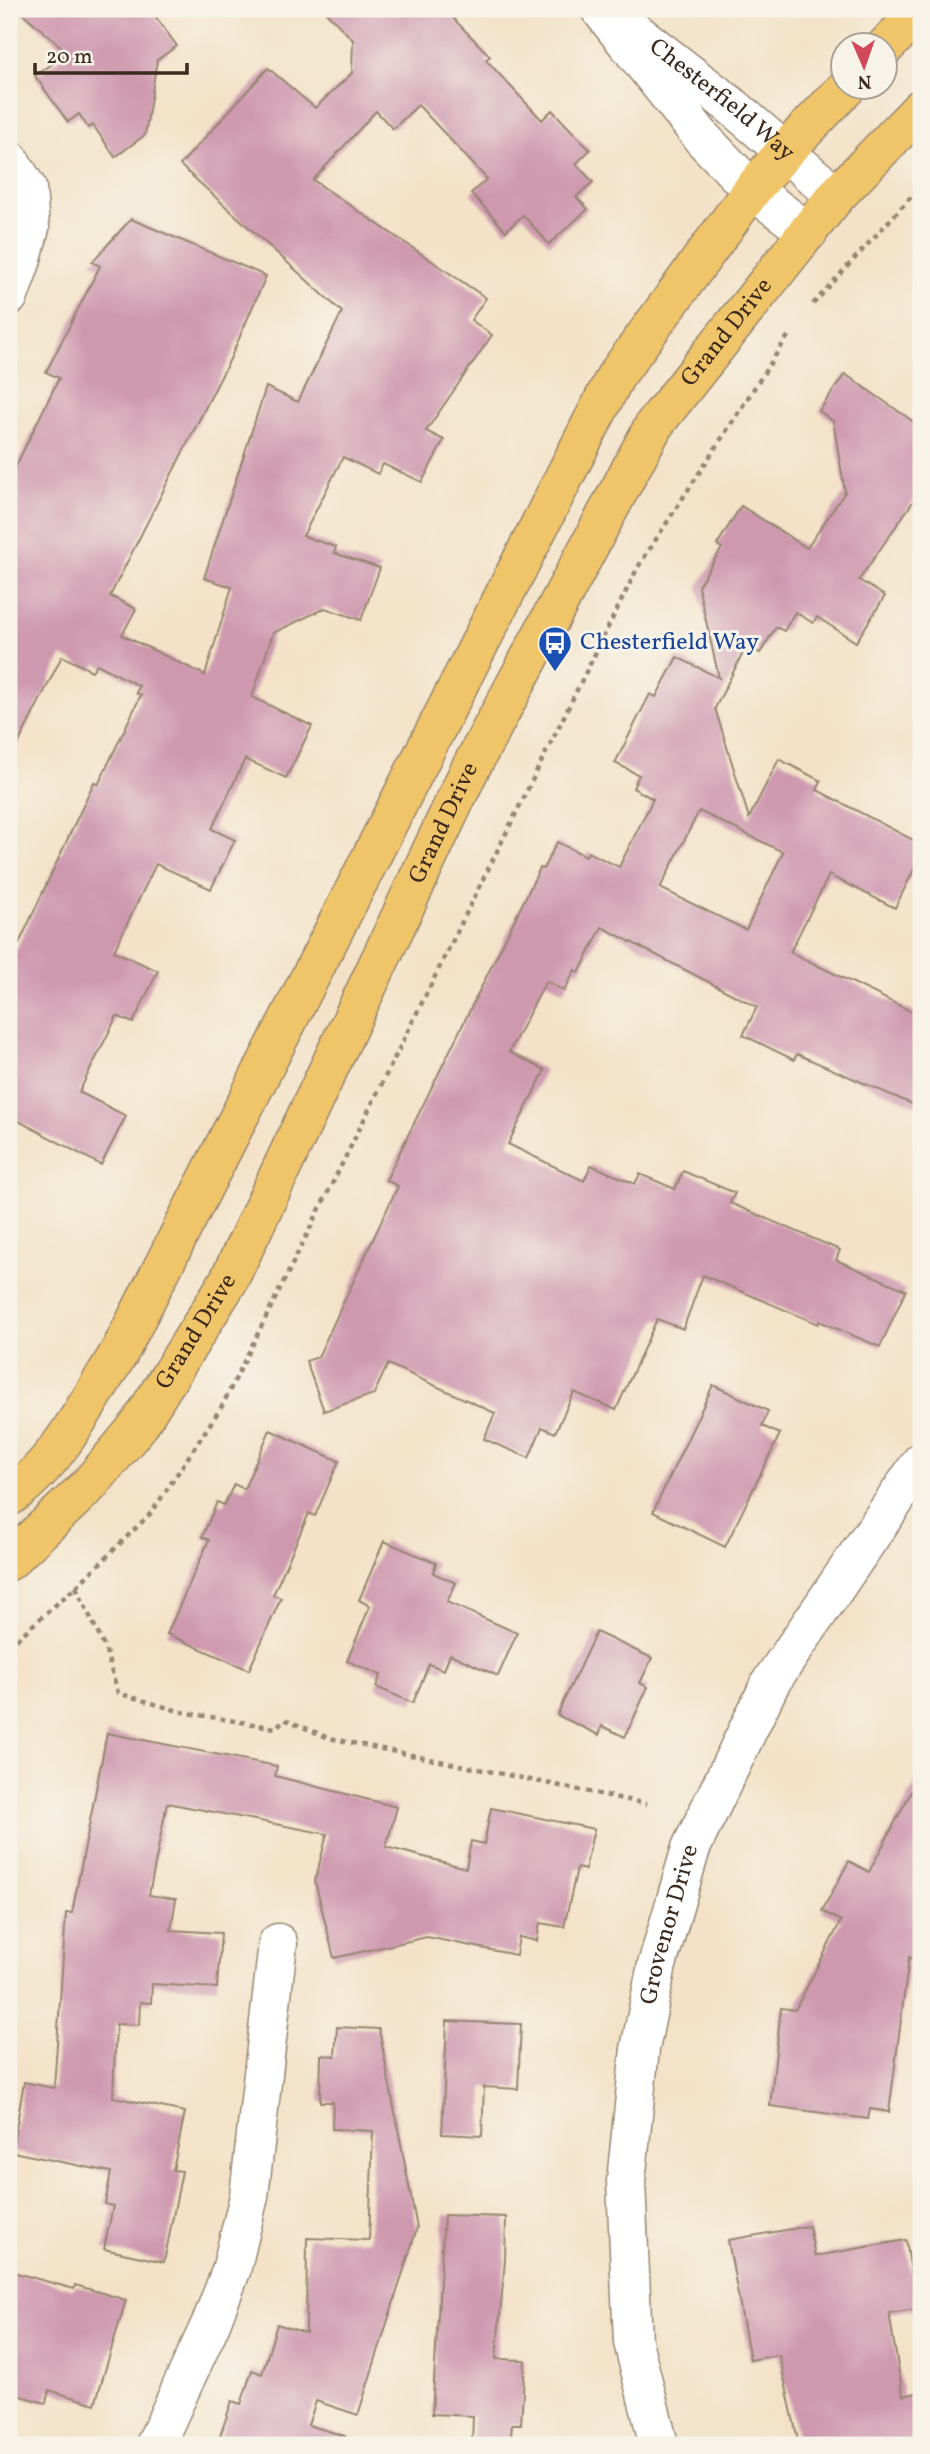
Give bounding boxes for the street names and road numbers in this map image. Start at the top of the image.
street label: Chesterfield Way [641,31,802,170]
street label: Grand Drive [673,271,781,395]
street label: Grand Drive [401,756,488,890]
street label: Grand Drive [148,1267,246,1396]
street label: Grovenor Drive [632,1841,708,2008]

